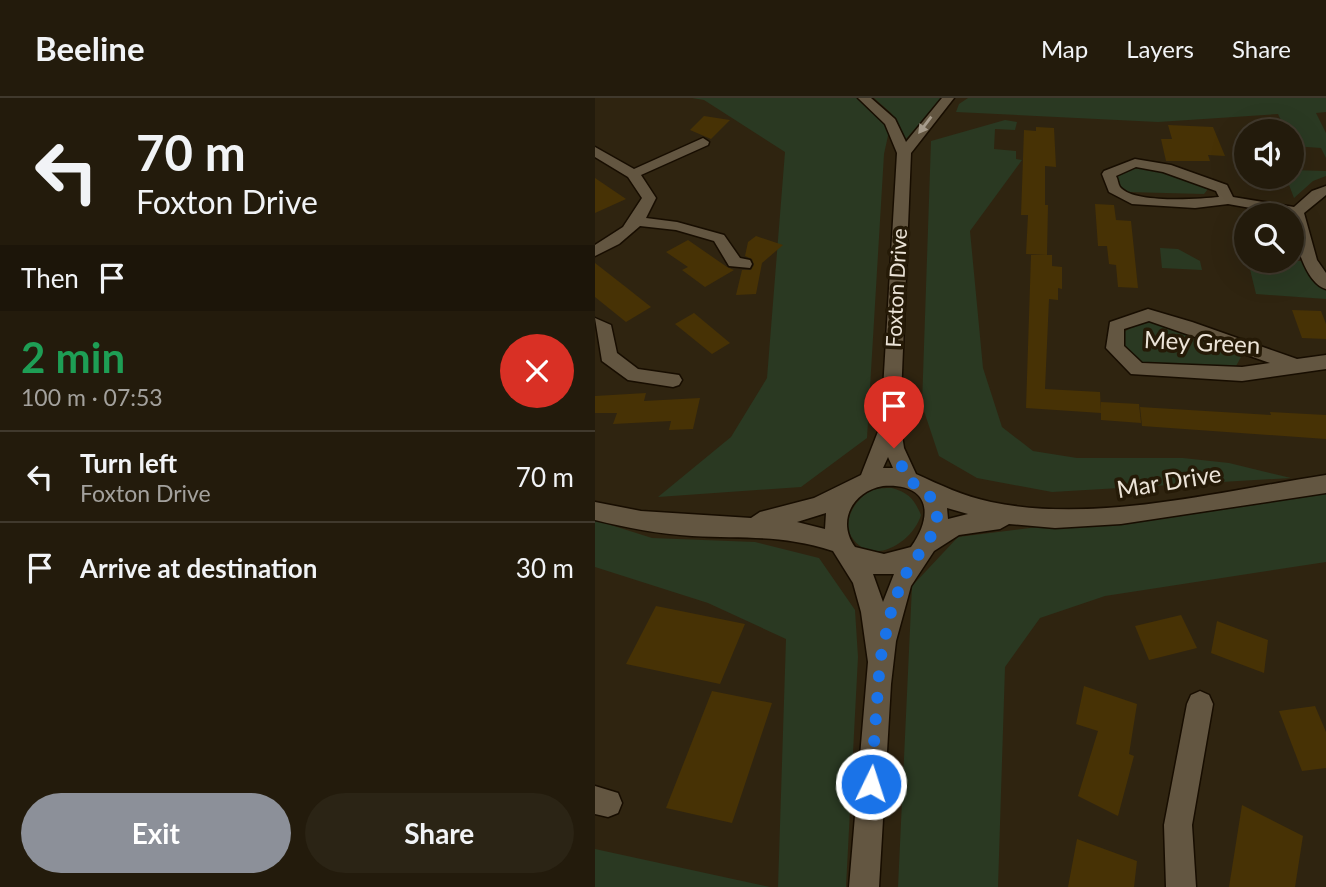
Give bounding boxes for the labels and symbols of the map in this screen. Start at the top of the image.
one-way arrow [919,116,933,134]
street label: Foxton Drive [880,228,911,348]
street label: Mey Green [1143,324,1261,359]
pin [864,376,924,448]
street label: Mar Drive [1114,458,1223,503]
position arrow [834,747,908,821]

